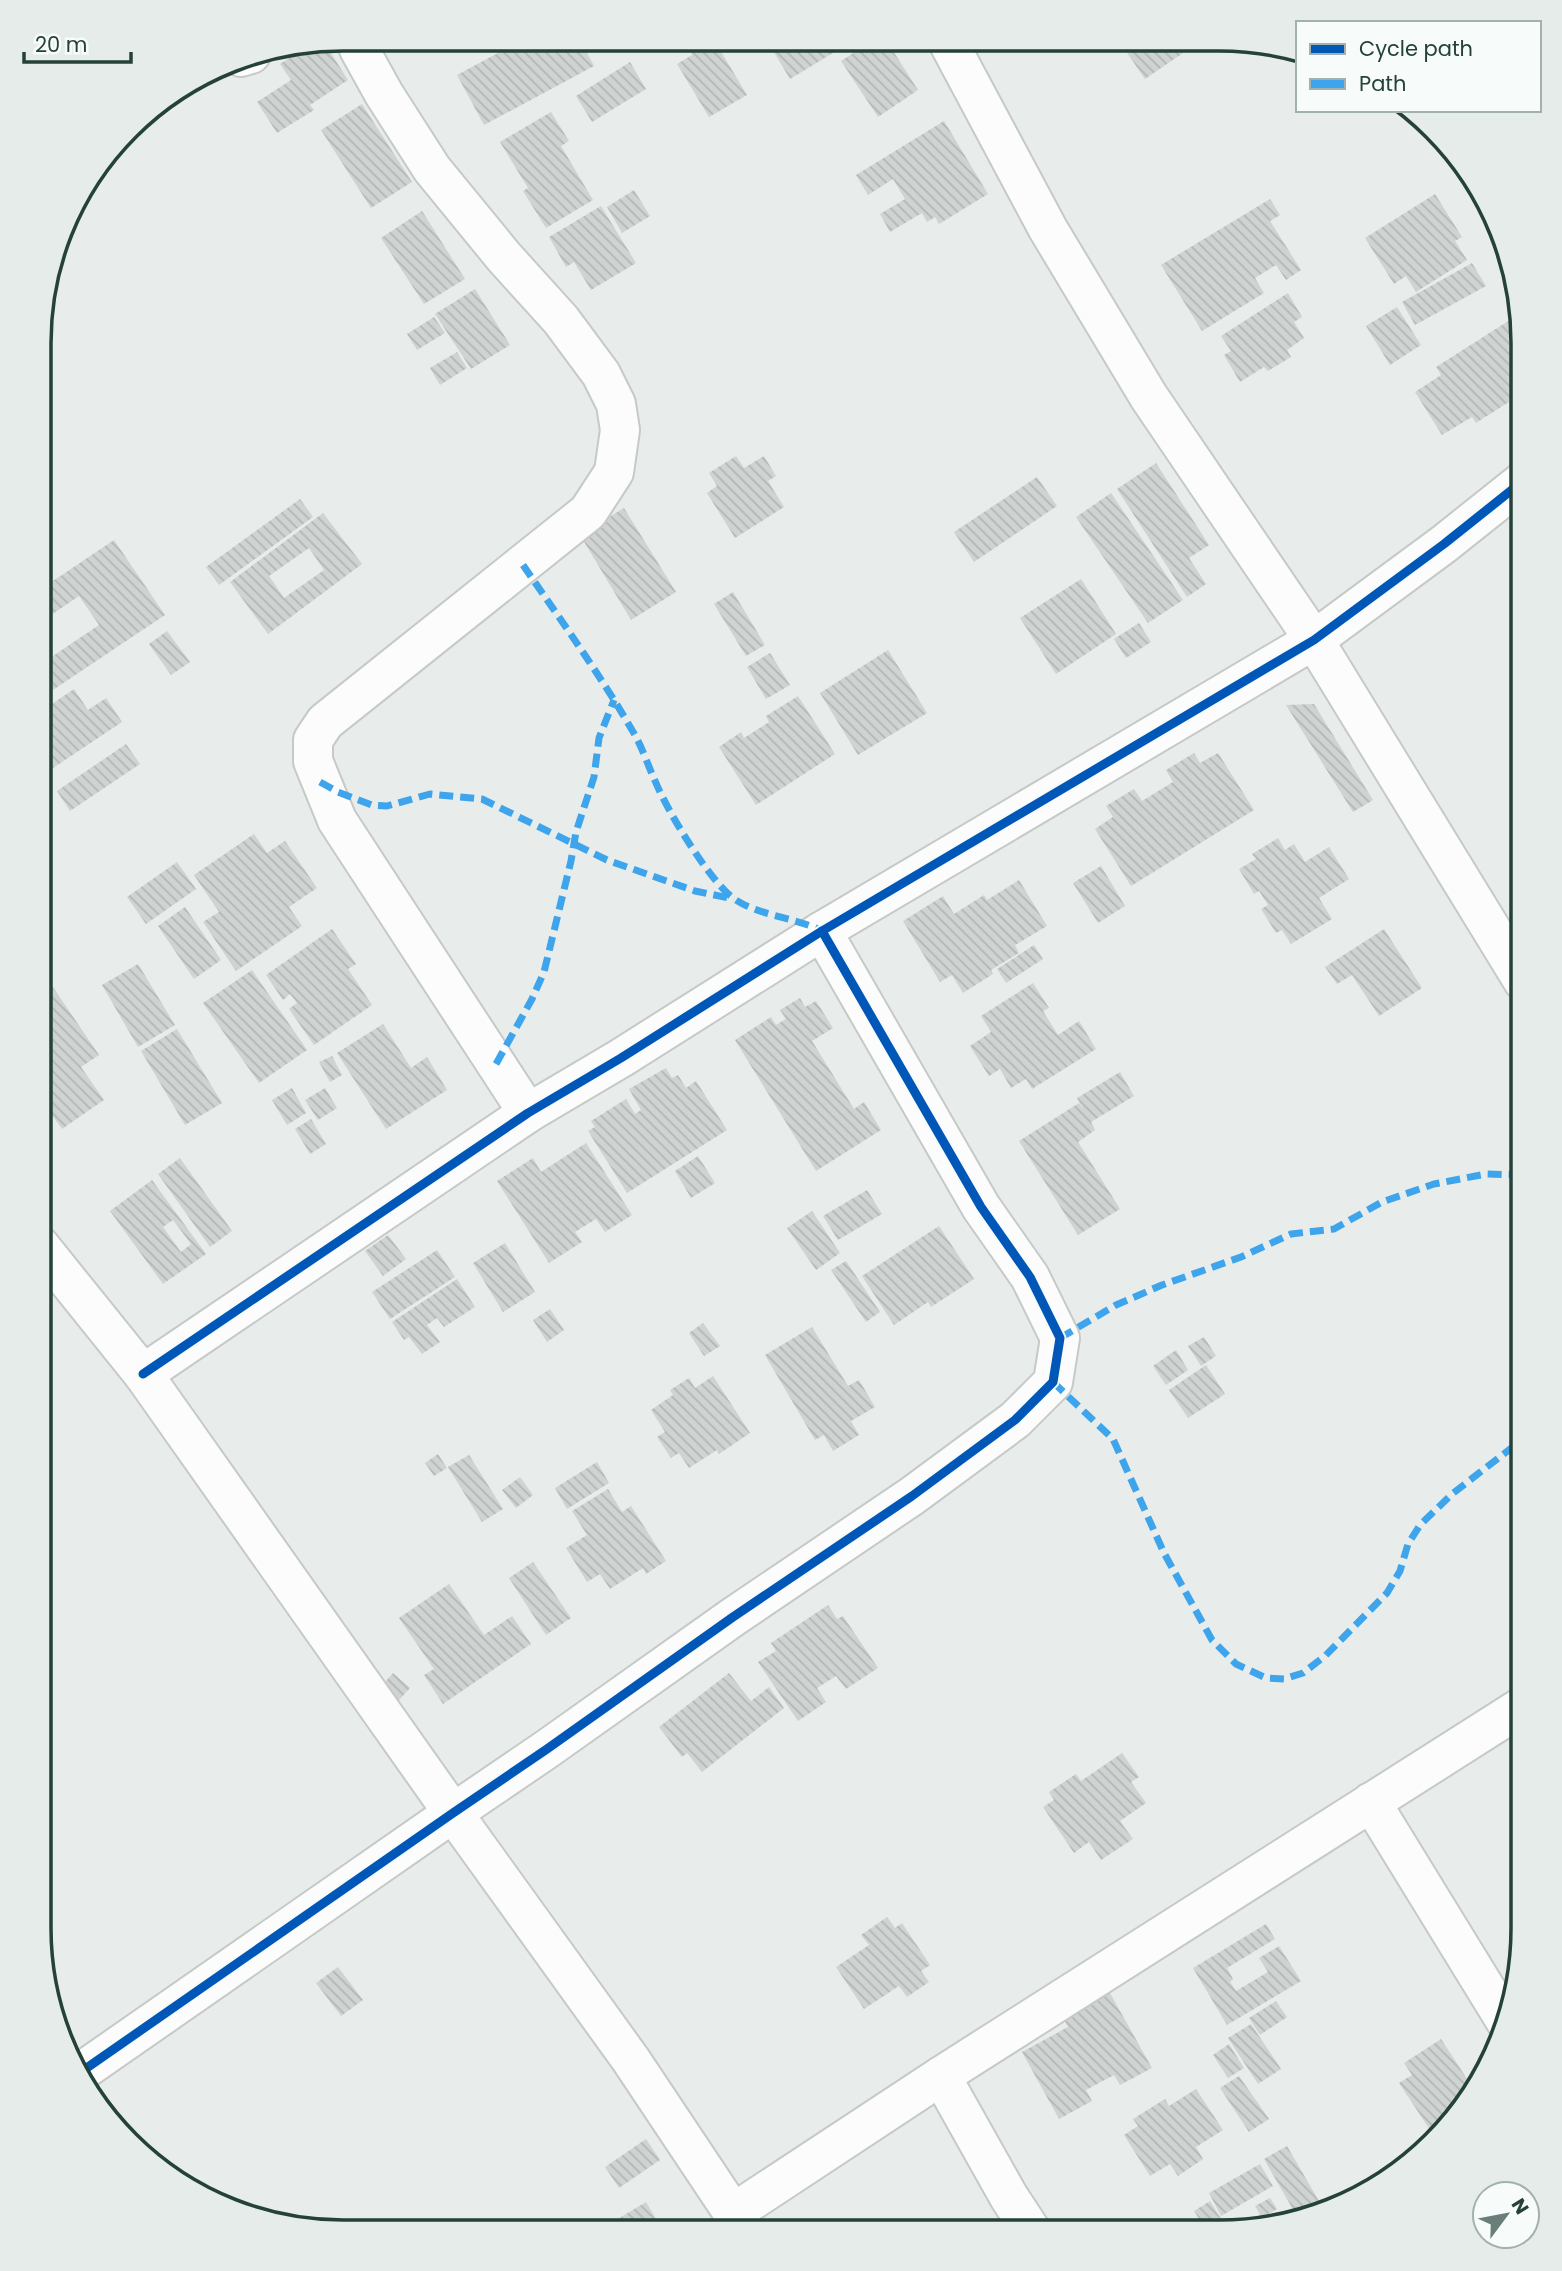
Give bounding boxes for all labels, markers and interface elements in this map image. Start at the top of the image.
scale bar [24,21,131,65]
legend [1296,21,1541,112]
text: 20 m [35,30,88,59]
text: Cycle path [1359,34,1473,63]
text: Path [1359,69,1406,98]
north arrow [1471,2180,1541,2250]
text: N [1505,2193,1535,2219]

